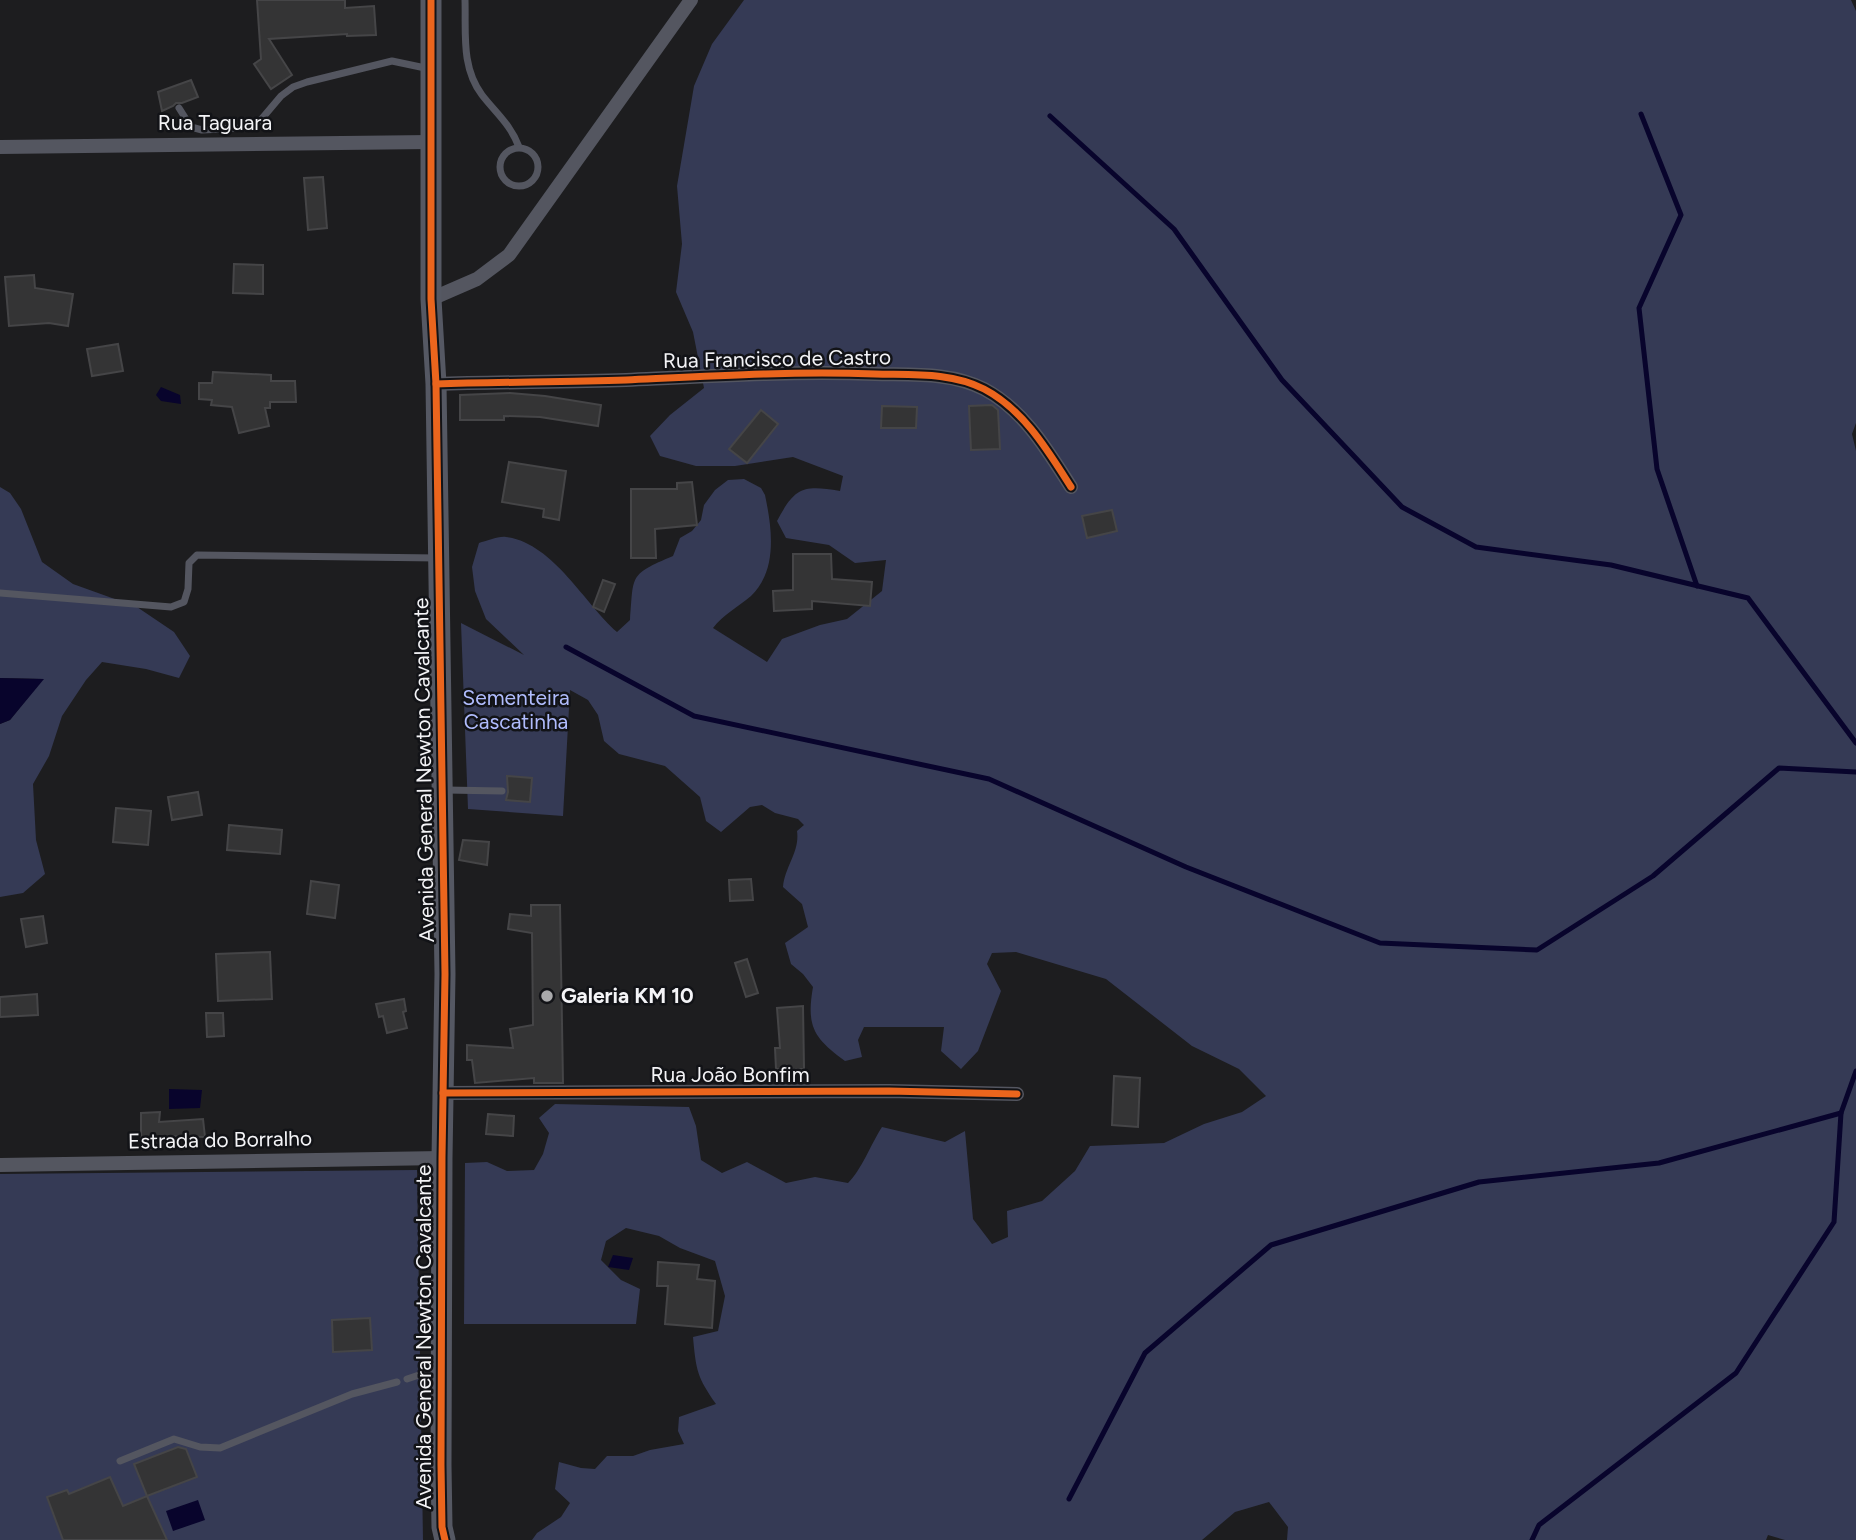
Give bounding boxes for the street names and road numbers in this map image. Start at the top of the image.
street label: Rua Taguara [158,110,272,135]
street label: Rua Francisco de Castro [663,344,891,373]
street label: Avenida General Newton Cavalcante [408,597,439,943]
street label: Rua João Bonfim [650,1062,810,1087]
street label: Estrada do Borralho [128,1125,312,1154]
street label: Avenida General Newton Cavalcante [411,1165,436,1509]

